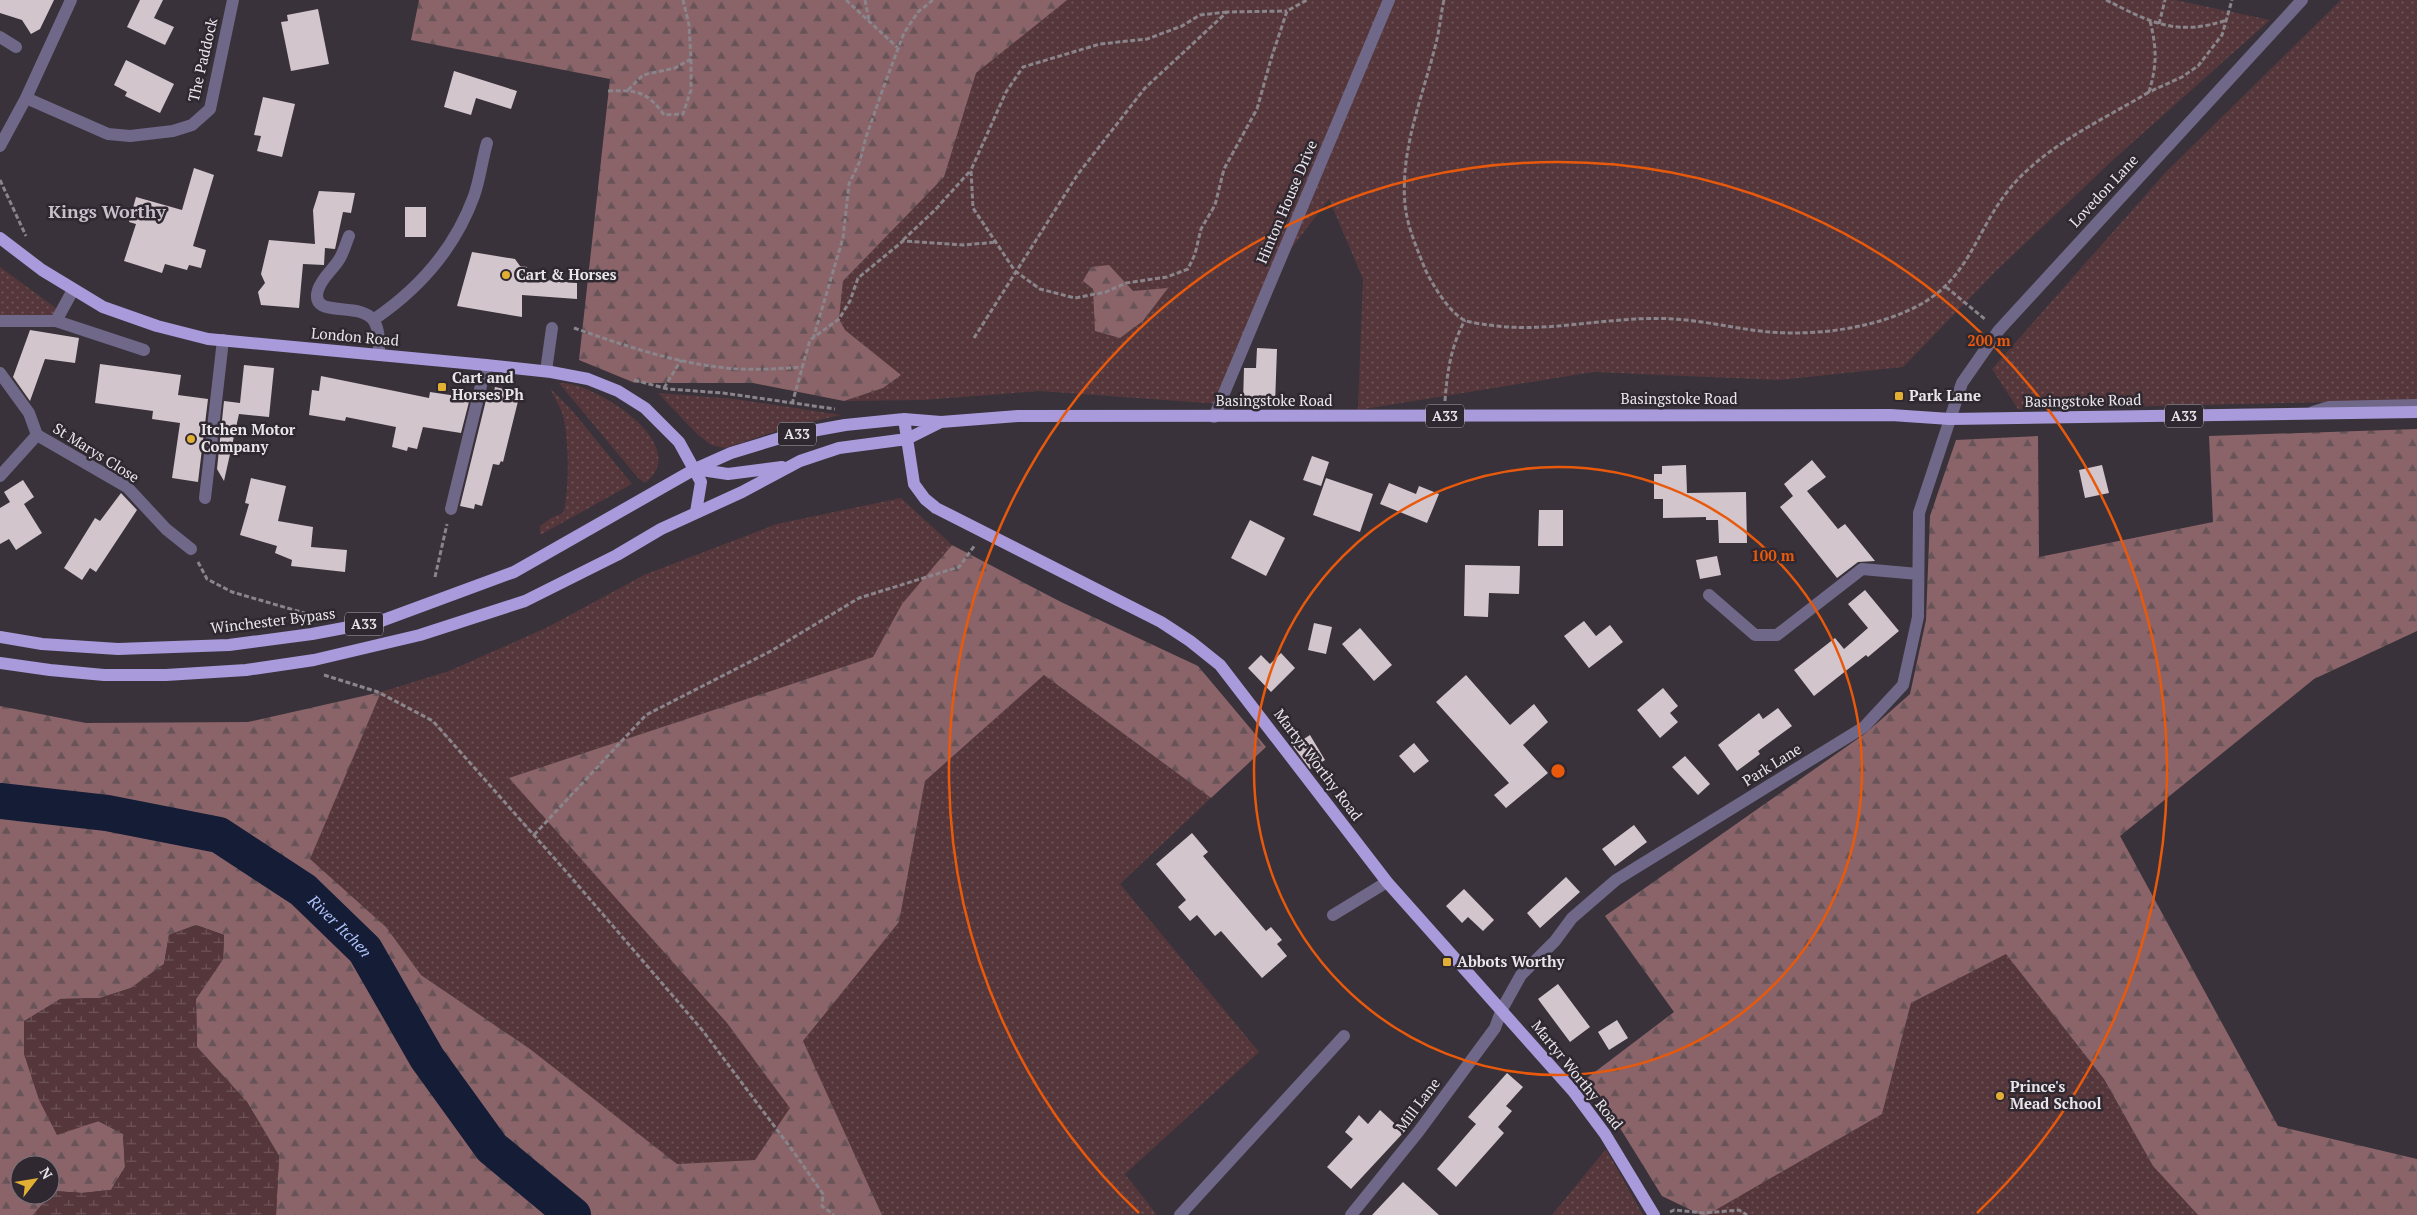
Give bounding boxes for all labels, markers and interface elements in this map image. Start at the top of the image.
street label: The Paddock [183,16,221,104]
street label: Hinton House Drive [1251,137,1321,266]
street label: Lovedon Lane [2064,150,2142,231]
district label: Kings Worthy [48,199,166,223]
place label: Cart & Horses [516,264,617,284]
marker: Cart & Horses [500,269,512,281]
street label: London Road [310,322,400,350]
text: 200 m [1967,330,2011,350]
place label: Cart and Horses Ph [452,367,524,404]
marker: Cart and Horses Ph [436,381,448,393]
place label: Park Lane [1909,385,1981,405]
street label: Basingstoke Road [1620,388,1738,408]
street label: Basingstoke Road [2024,389,2142,411]
street label: Basingstoke Road [1215,390,1333,410]
marker: Park Lane [1893,390,1905,402]
road number: A33 [1426,404,1464,428]
road number: A33 [2165,404,2203,428]
street label: St Marys Close [50,418,143,487]
place label: Itchen Motor Company [201,419,296,456]
road number: A33 [778,422,816,446]
marker: Itchen Motor Company [185,433,197,445]
text: 100 m [1751,545,1795,565]
street label: Winchester Bypass [209,602,336,638]
road number: A33 [345,612,383,636]
street label: Martyr Worthy Road [1270,704,1367,824]
street label: Park Lane [1738,738,1805,790]
centre of rings [1549,762,1567,780]
water label: River Itchen [303,889,378,961]
place label: Abbots Worthy [1457,951,1566,971]
marker: Abbots Worthy [1441,956,1453,968]
street label: Martyr Worthy Road [1528,1016,1628,1133]
street label: Mill Lane [1390,1073,1444,1135]
place label: Prince's Mead School [2010,1076,2101,1113]
marker: Prince's Mead School [1994,1090,2006,1102]
north arrow [10,1155,60,1205]
text: N [36,1164,58,1183]

